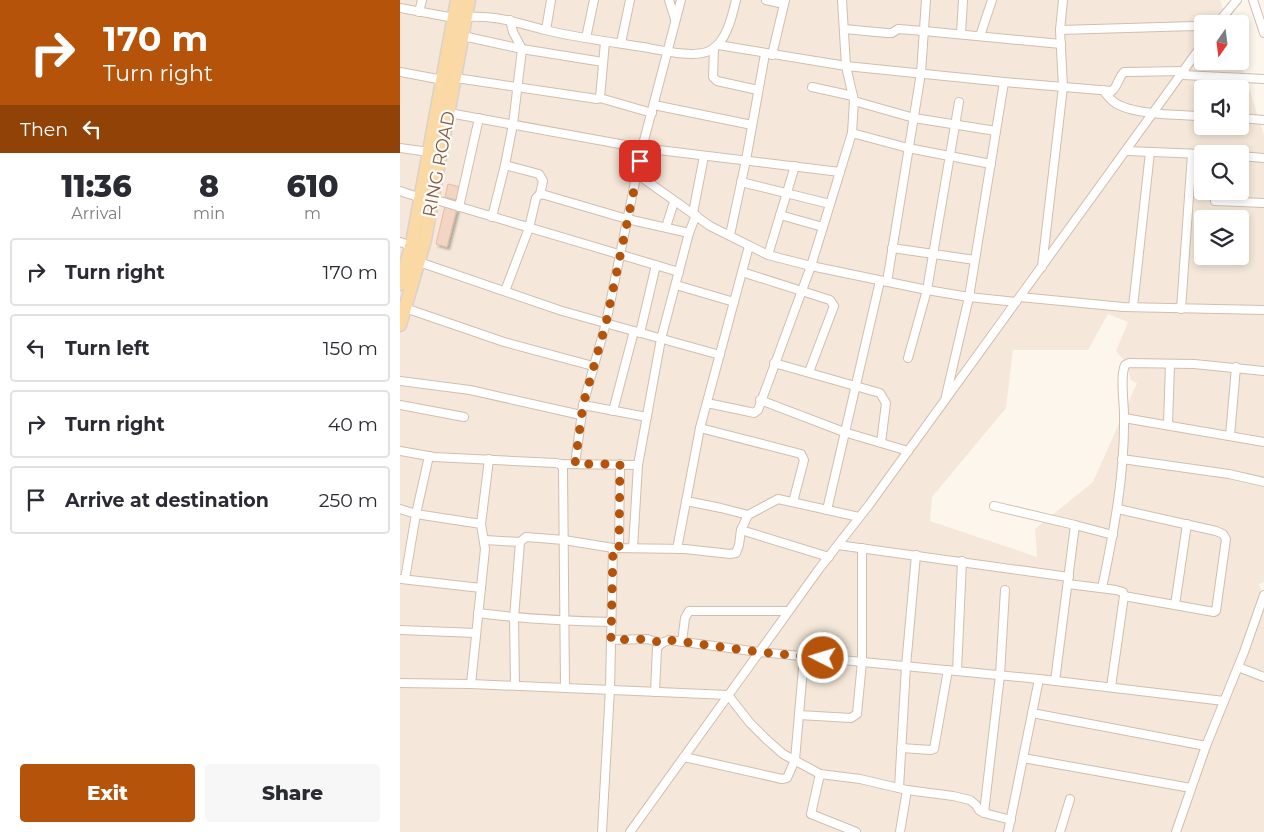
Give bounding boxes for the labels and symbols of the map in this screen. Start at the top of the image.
north arrow [1194,15,1249,70]
street label: RING ROAD [418,109,460,219]
pin [619,140,661,182]
position arrow [796,631,848,683]

